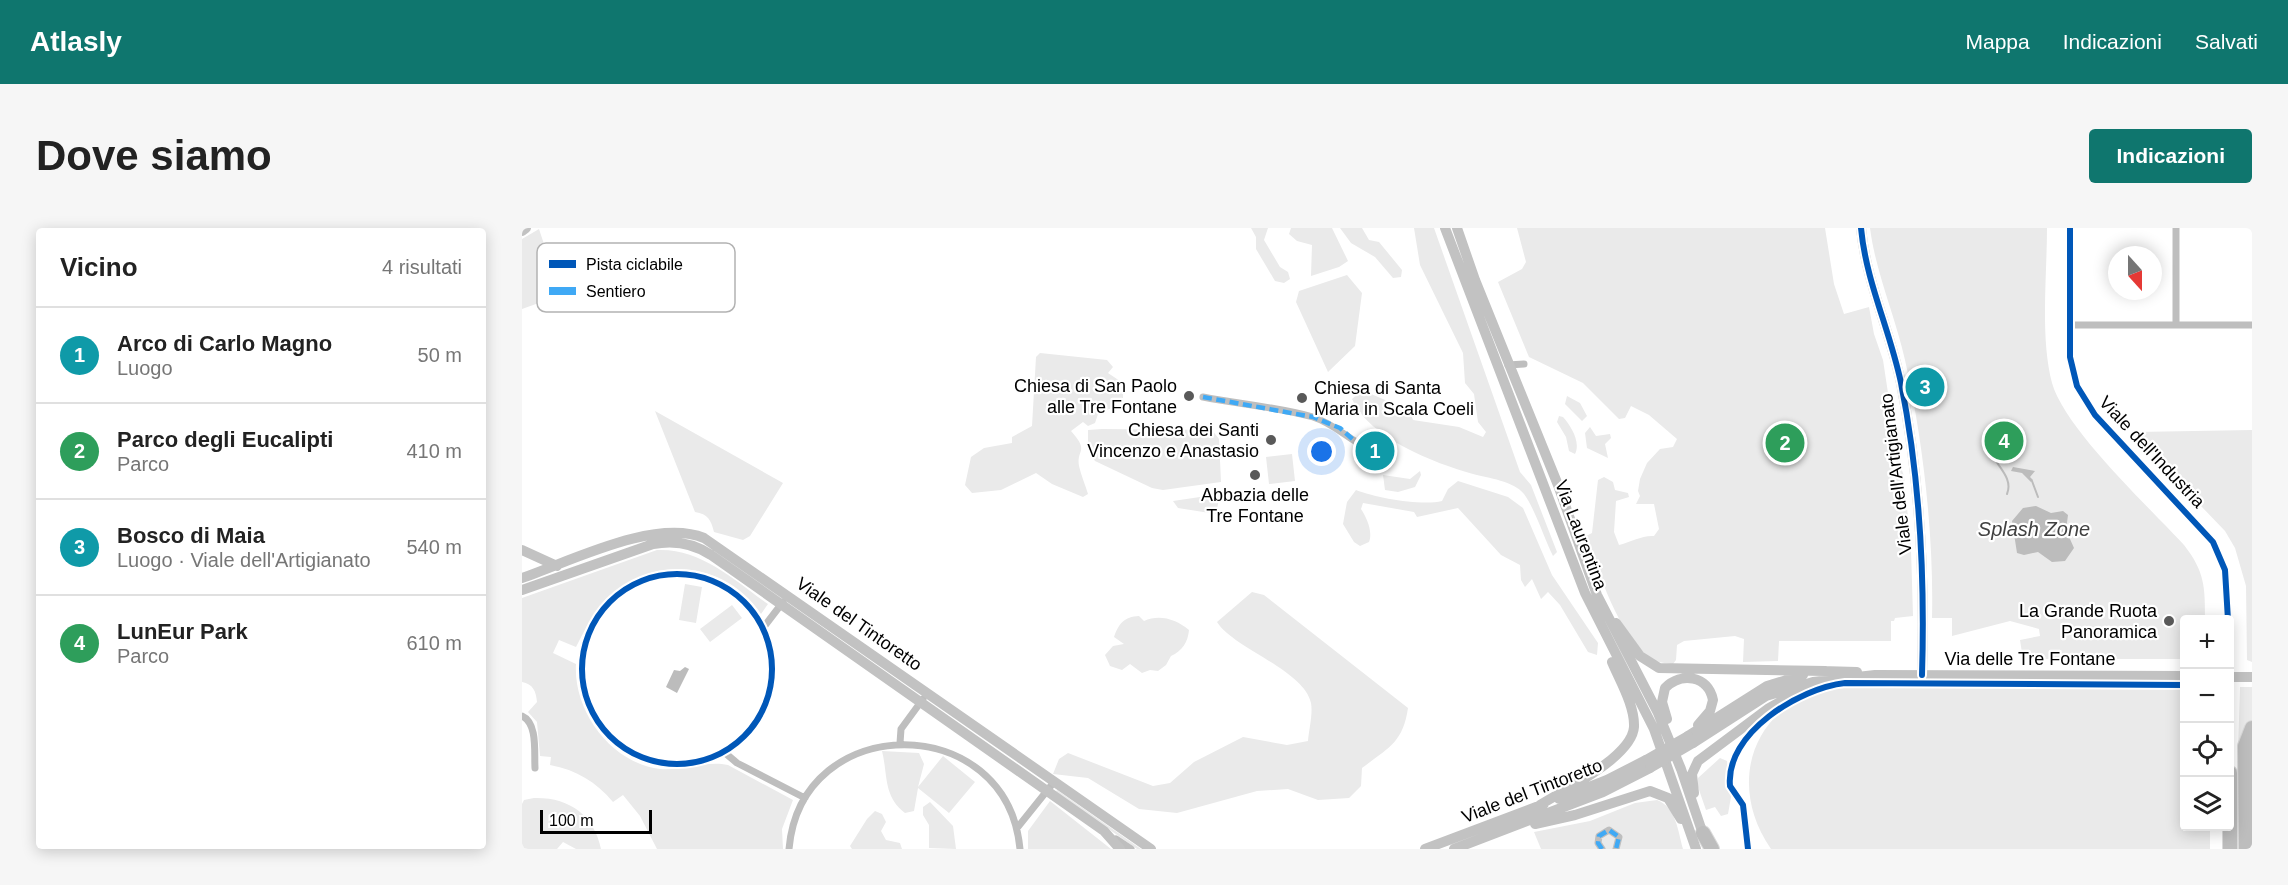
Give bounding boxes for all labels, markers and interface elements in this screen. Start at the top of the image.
text: Atlasly [30,26,122,57]
text: Mappa [1966,30,2030,53]
text: Indicazioni [2063,30,2162,53]
text: Salvati [2195,30,2258,53]
button: Indicazioni [2089,129,2252,183]
text: Dove siamo [36,132,272,179]
legend [537,243,735,312]
north arrow [2108,246,2162,300]
text: Vicino [60,252,138,282]
text: 4 risultati [382,256,462,278]
text: Pista ciclabile [586,256,683,273]
text: Sentiero [586,283,646,300]
text: Arco di Carlo Magno [117,331,332,356]
text: 1 [74,344,85,366]
text: 50 m [418,344,462,366]
text: Luogo [117,357,173,379]
pin: 3 [1906,364,1944,410]
place label: Chiesa di San Paolo alle Tre Fontane [1014,376,1177,417]
place label: Chiesa di Santa Maria in Scala Coeli [1314,378,1474,419]
marker: Chiesa di San Paolo alle Tre Fontane [1182,389,1196,403]
marker: Chiesa di Santa Maria in Scala Coeli [1295,391,1309,405]
street label: Viale dell'Artigianato [1876,392,1916,556]
street label: Viale dell'Industria [2095,392,2209,513]
pin: 4 [1984,418,2024,464]
place label: Chiesa dei Santi Vincenzo e Anastasio [1087,420,1259,461]
pin: 2 [1766,420,1804,466]
text: Parco degli Eucalipti [117,427,333,452]
pin: 1 [1356,428,1394,474]
marker: Chiesa dei Santi Vincenzo e Anastasio [1264,433,1278,447]
your location [1307,437,1336,466]
text: 2 [74,440,85,462]
text: 410 m [406,440,462,462]
text: Parco [117,453,169,475]
marker: Abbazia delle Tre Fontane [1248,468,1262,482]
street label: Via Laurentina [1551,477,1611,594]
place label: Abbazia delle Tre Fontane [1201,485,1309,526]
water label: Splash Zone [1978,518,2090,540]
text: Bosco di Maia [117,523,265,548]
text: 3 [74,536,85,558]
text: 540 m [406,536,462,558]
text: Luogo · Viale dell'Artigianato [117,549,371,571]
street label: Viale del Tintoretto [792,573,926,675]
place label: La Grande Ruota Panoramica [2019,601,2158,642]
marker: La Grande Ruota Panoramica [2162,614,2176,628]
map controls [2180,615,2234,831]
button: + [2180,615,2234,669]
text: LunEur Park [117,619,248,644]
text: 4 [74,632,85,654]
text: 610 m [406,632,462,654]
text: Parco [117,645,169,667]
street label: Via delle Tre Fontane [1945,649,2115,669]
button: − [2180,669,2234,723]
button: locate [2180,723,2234,777]
street label: Viale del Tintoretto [1459,755,1605,827]
button: layers [2180,777,2234,831]
scale bar [540,807,652,834]
text: 100 m [549,812,593,829]

